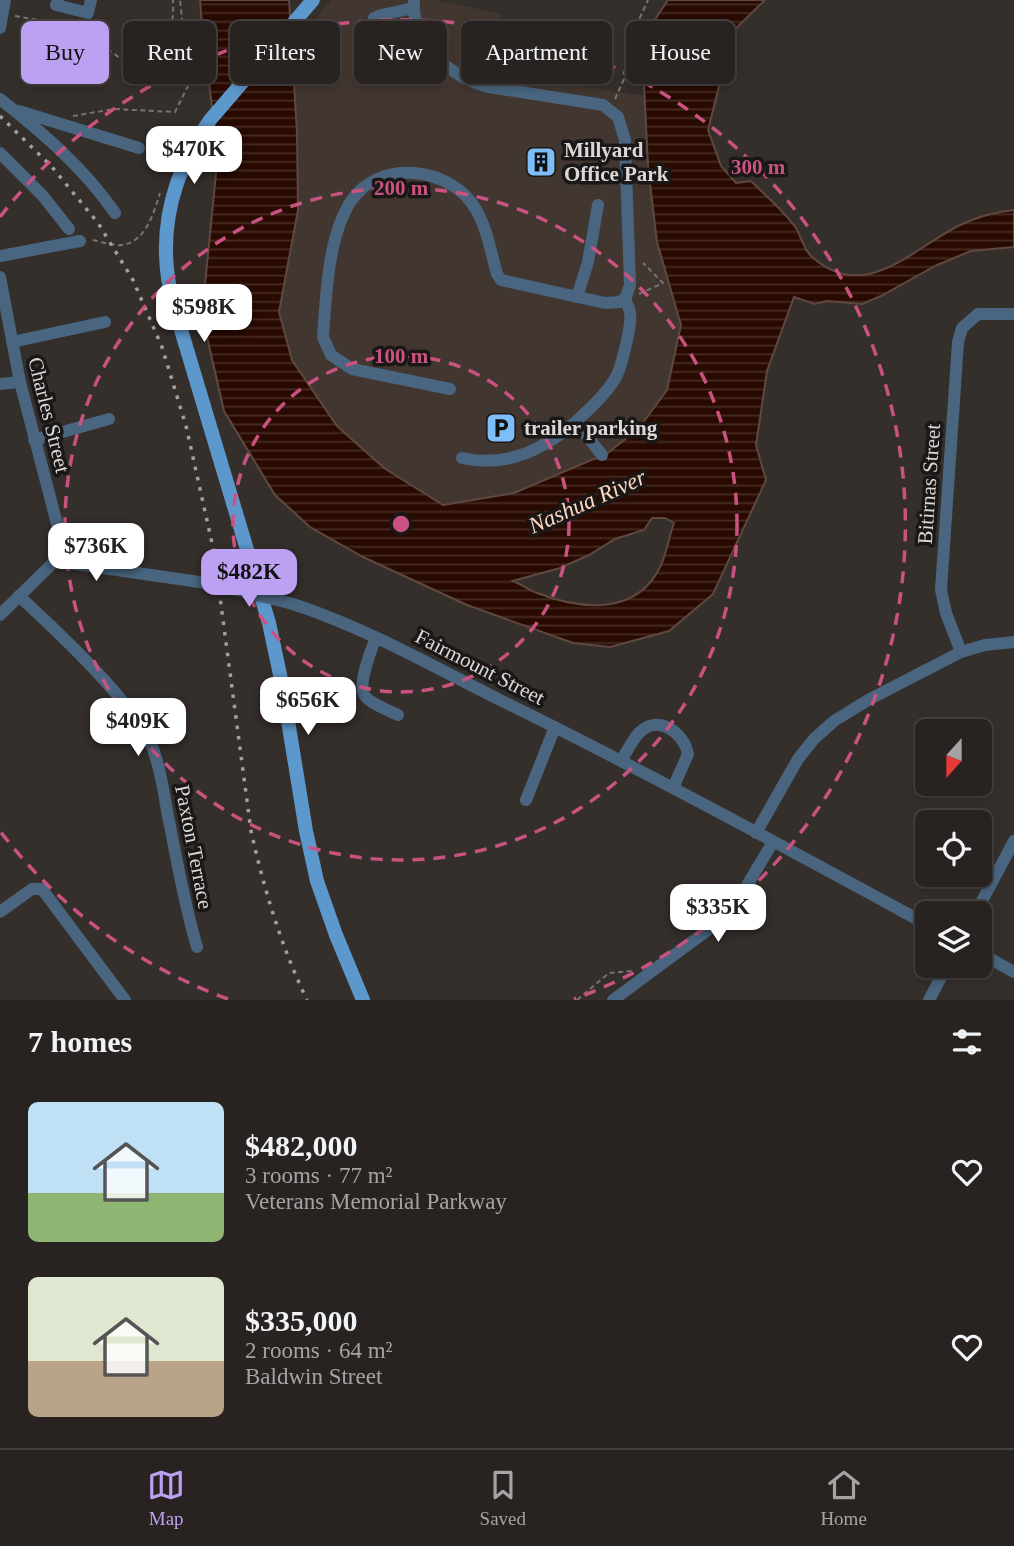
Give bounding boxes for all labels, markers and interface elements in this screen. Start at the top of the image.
chip: Buy [21,21,109,84]
chip: Rent [123,21,216,84]
chip: Filters [230,21,340,84]
chip: New [354,21,447,84]
chip: Apartment [461,21,612,84]
chip: House [626,21,735,84]
pin: $470K [145,127,243,186]
text: $470K [162,136,226,161]
place label: Millyard Office Park [564,138,669,186]
building icon: Millyard Office Park [524,145,558,179]
text: 300 m [731,155,786,179]
text: 200 m [374,176,429,200]
pin: $598K [155,284,253,344]
text: $598K [172,294,236,319]
text: 100 m [374,344,429,368]
street label: Charles Street [23,355,75,475]
parking icon: trailer parking [484,411,518,445]
place label: trailer parking [524,416,658,440]
street label: Bitirnas Street [913,423,945,545]
water label: Nashua River [524,464,651,539]
centre of rings [389,512,413,536]
pin: $736K [47,524,145,583]
text: $736K [64,533,128,558]
pin: $482K [200,550,298,609]
text: $482K [217,559,281,584]
street label: Fairmount Street [411,624,549,710]
pin: $656K [259,678,357,737]
text: $656K [276,687,340,712]
pin: $409K [89,698,187,758]
text: $409K [106,708,170,733]
north arrow [915,719,992,796]
map controls [915,719,992,978]
street label: Paxton Terrace [170,783,218,911]
button: locate [915,810,992,887]
pin: $335K [669,884,767,944]
text: $335K [686,894,750,919]
button: layers [915,901,992,978]
icon: filters [948,1023,986,1061]
text: 7 homes [28,1025,132,1058]
text: $482,000 [245,1129,358,1162]
icon: home [84,1130,168,1214]
icon: heart [948,1153,986,1191]
text: 3 rooms · 77 m² [245,1163,392,1188]
text: Veterans Memorial Parkway [245,1189,507,1214]
text: $335,000 [245,1304,358,1337]
icon: home [84,1305,168,1389]
icon: heart [948,1328,986,1366]
text: 2 rooms · 64 m² [245,1338,392,1363]
text: Baldwin Street [245,1364,382,1389]
tab: Map [147,1466,185,1530]
tab: Saved [480,1466,526,1530]
tab: Home [820,1466,867,1530]

